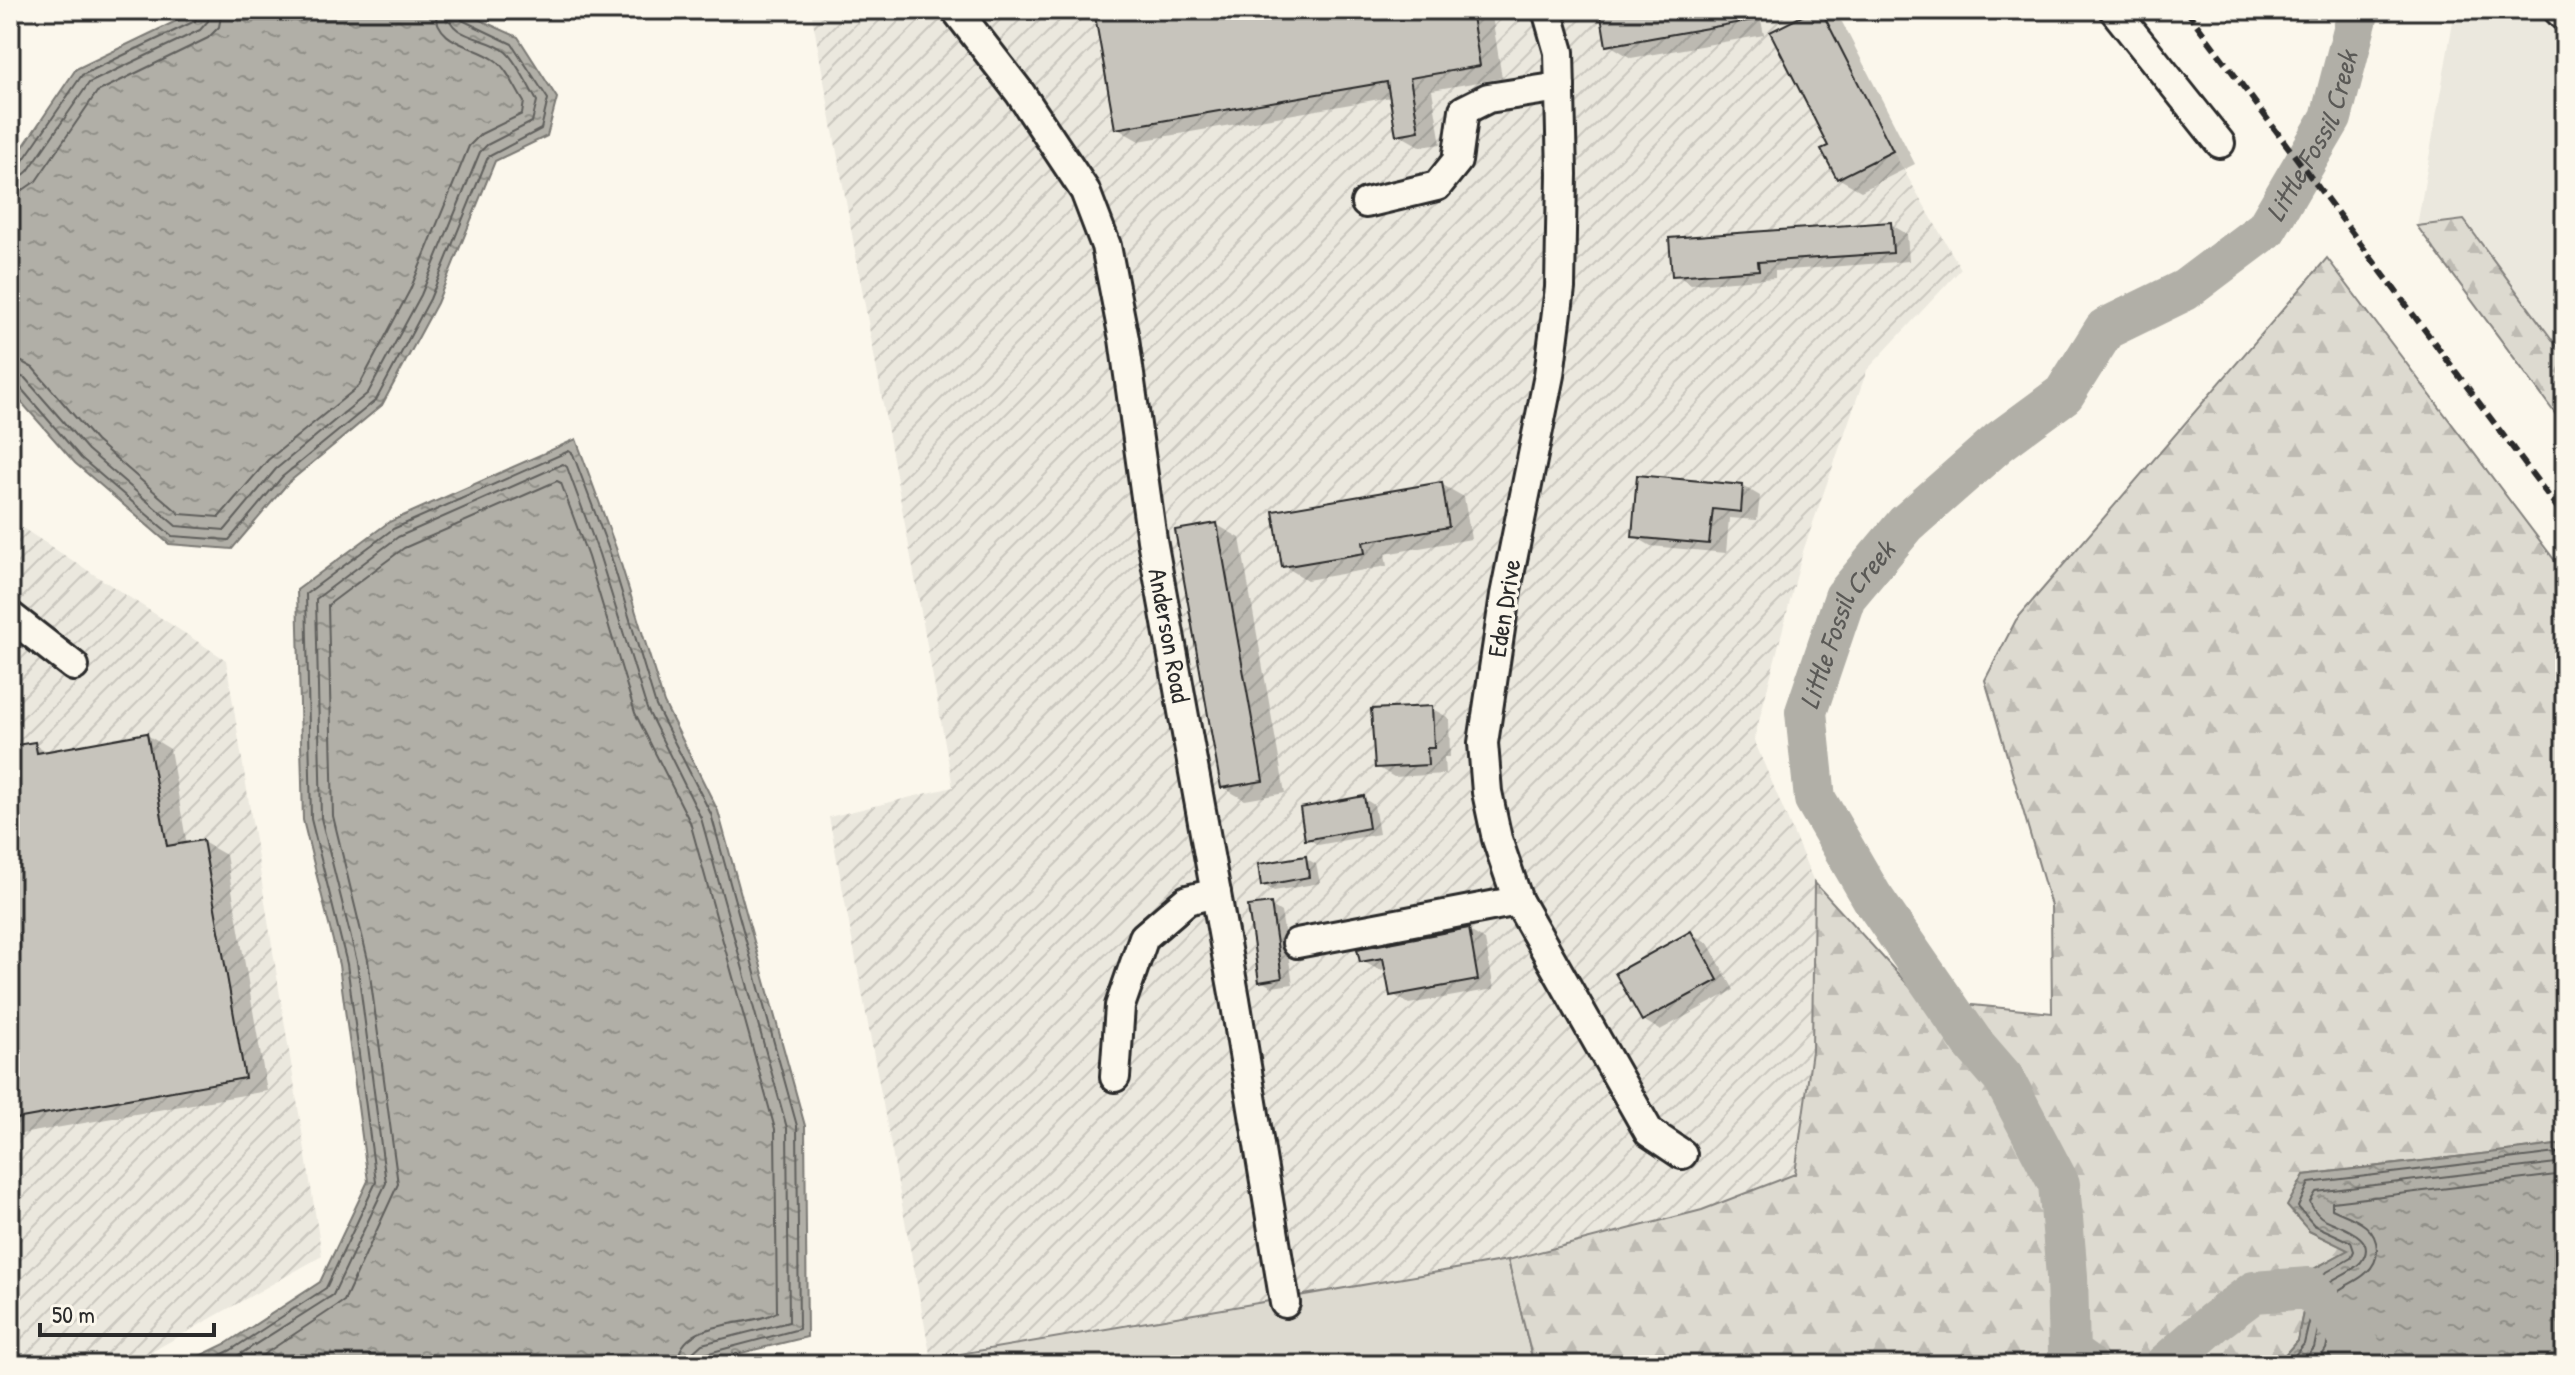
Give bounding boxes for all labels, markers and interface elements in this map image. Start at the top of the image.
water label: Little Fossil Creek [2256,45,2367,228]
water label: Little Fossil Creek [1790,531,1905,713]
street label: Eden Drive [1479,556,1529,659]
street label: Anderson Road [1140,565,1199,705]
scale bar [40,1287,214,1337]
text: 50 m [52,1298,95,1330]

